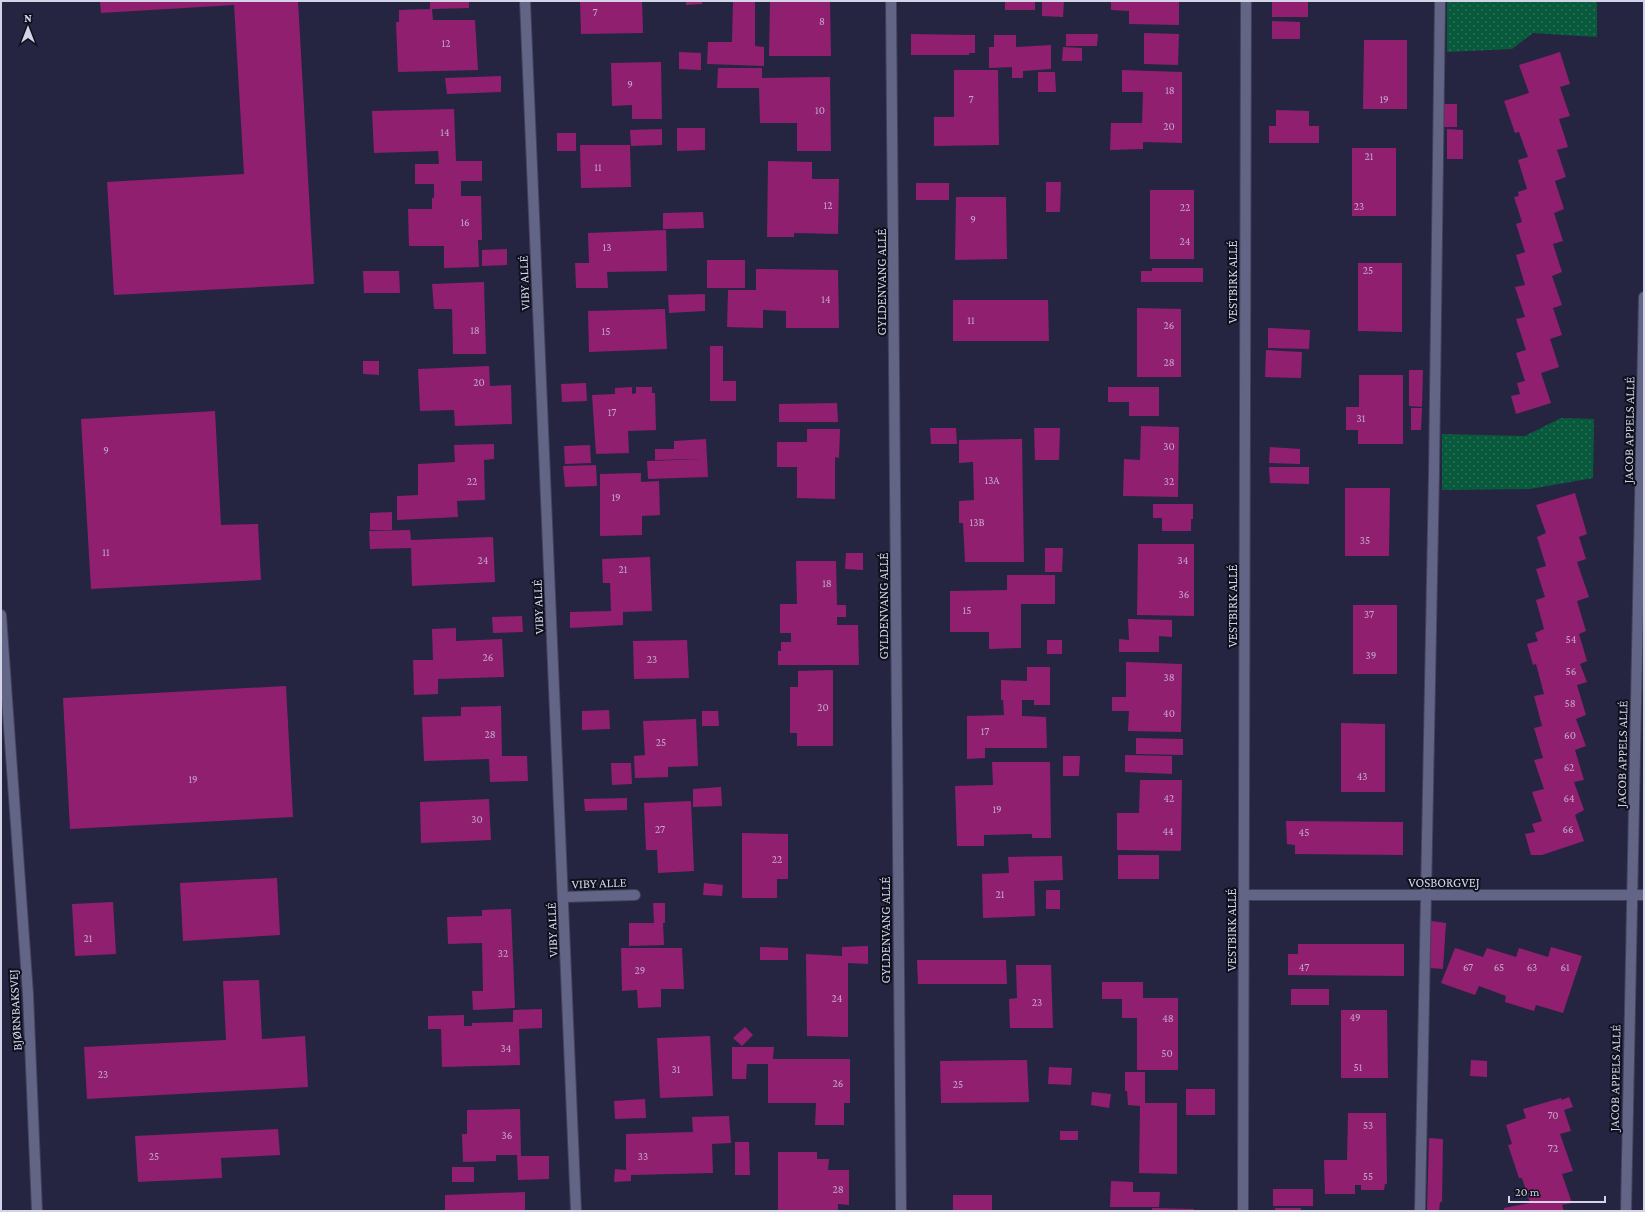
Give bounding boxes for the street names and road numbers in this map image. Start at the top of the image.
street label: GYLDENVANG ALLÉ [874,229,889,335]
street label: VESTBIRK ALLÉ [1225,240,1240,324]
street label: VIBY ALLÉ [516,255,532,311]
street label: JACOB APPELS ALLÉ [1621,376,1637,485]
street label: GYLDENVANG ALLÉ [876,553,891,659]
street label: VESTBIRK ALLÉ [1225,564,1240,648]
street label: VIBY ALLÉ [530,579,546,635]
street label: JACOB APPELS ALLÉ [1614,700,1630,809]
street label: VIBY ALLE [571,875,627,891]
street label: VOSBORGVEJ [1408,875,1480,890]
street label: GYLDENVANG ALLÉ [878,877,893,983]
street label: VESTBIRK ALLÉ [1224,888,1239,972]
street label: VIBY ALLÉ [544,902,560,958]
street label: BJØRNBAKSVEJ [5,969,25,1051]
street label: JACOB APPELS ALLÉ [1607,1024,1623,1133]

